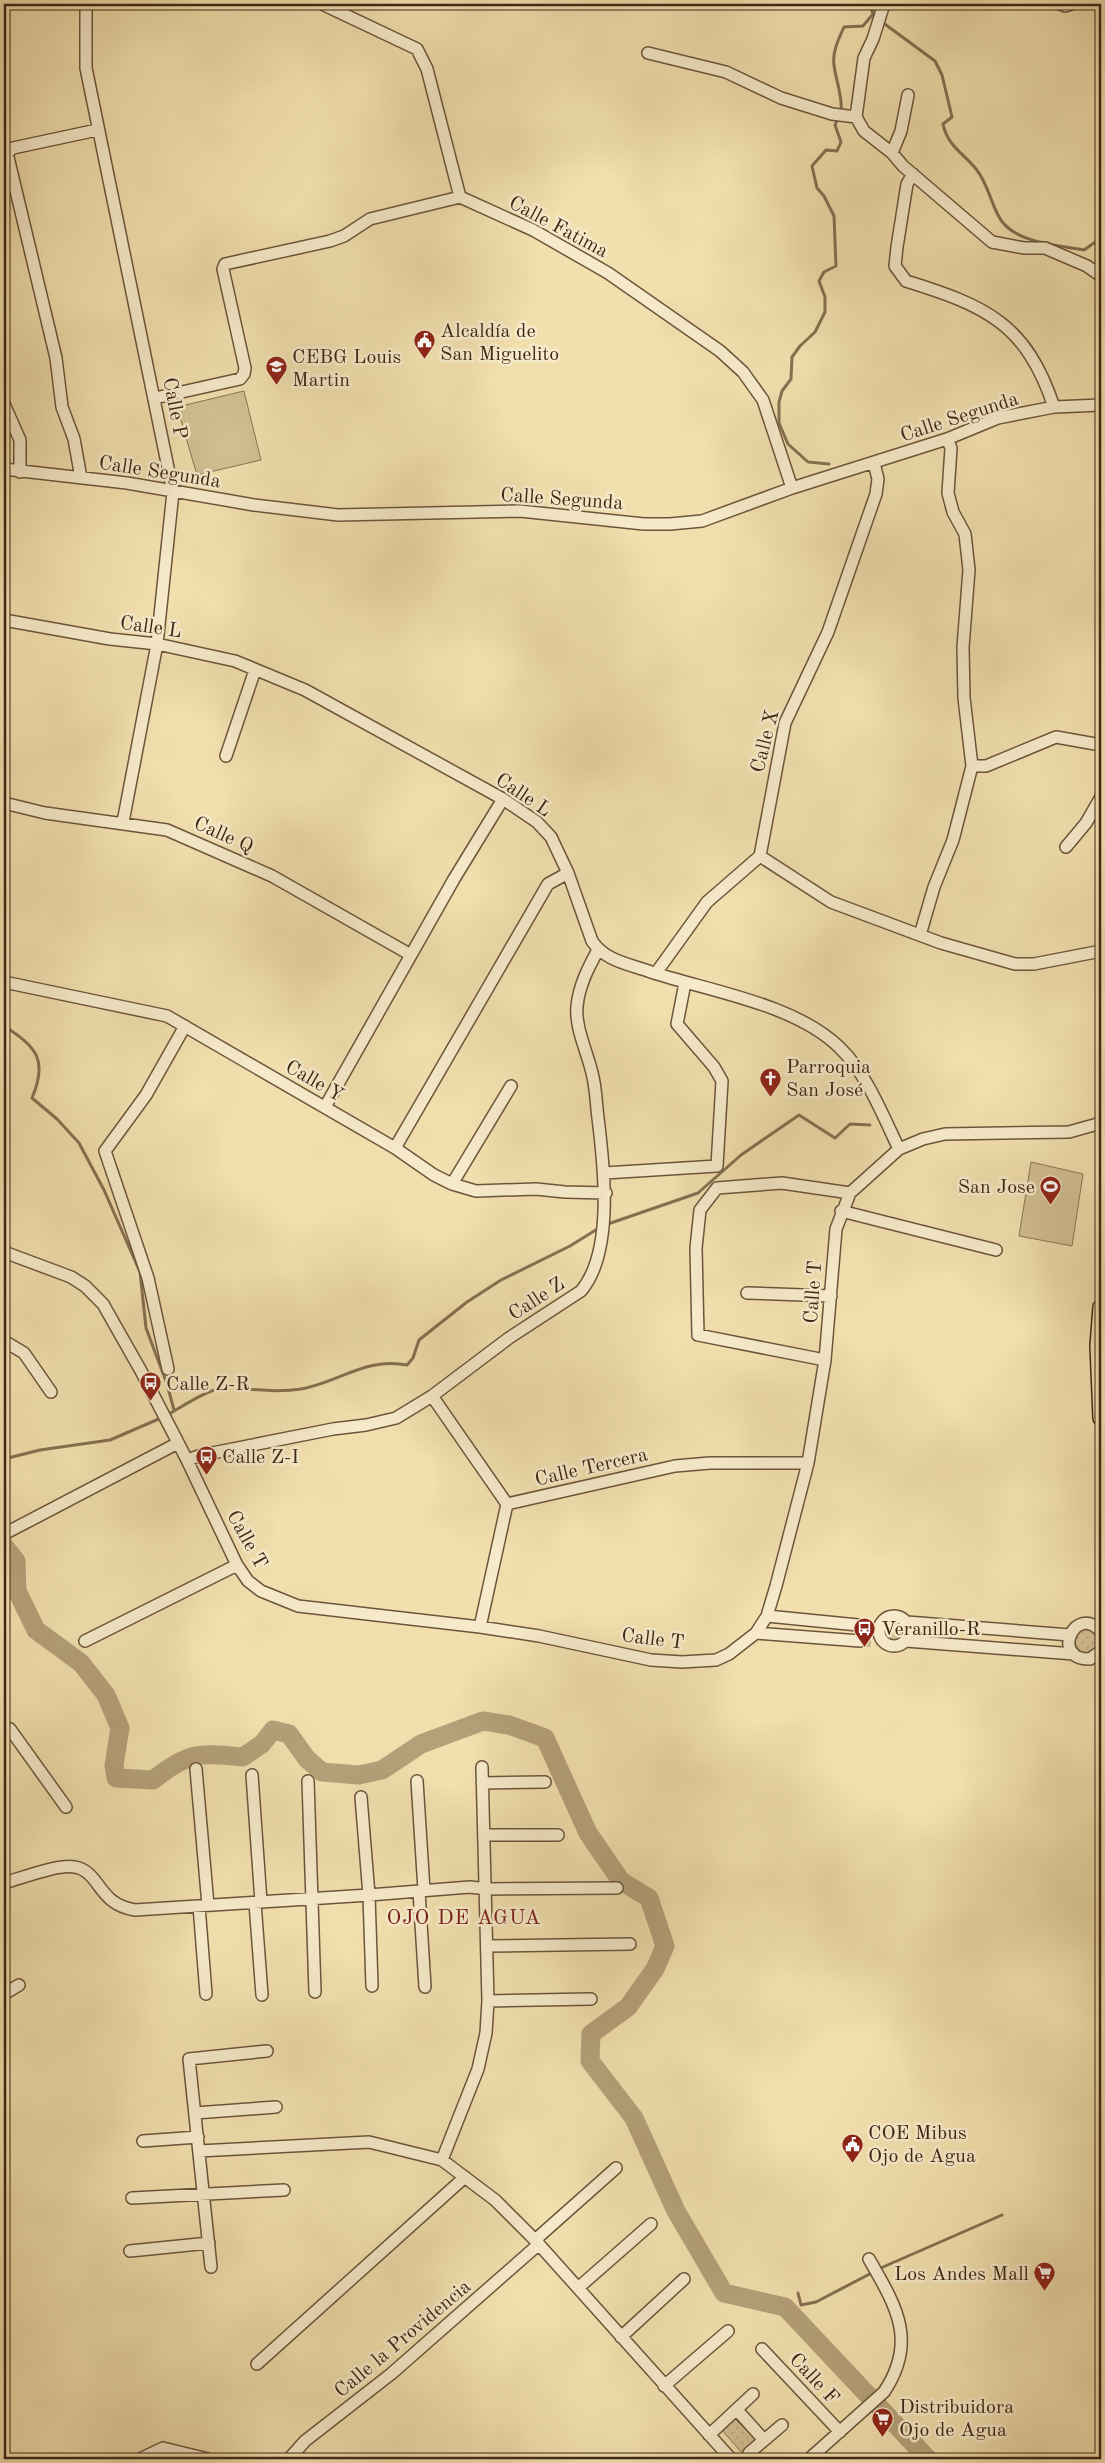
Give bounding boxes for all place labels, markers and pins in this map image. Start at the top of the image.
place label: Alcaldía de San Miguelito [440,322,559,365]
public building icon: Alcaldía de San Miguelito [412,329,436,360]
place label: CEBG Louis Martin [292,348,401,391]
school or university icon: CEBG Louis Martin [264,355,288,386]
place label: Parroquia San José [786,1058,871,1101]
church icon: Parroquia San José [758,1066,782,1097]
sports icon: San Jose [1039,1174,1063,1205]
place label: San Jose [958,1178,1035,1198]
bus stop icon: Calle Z-R [138,1371,162,1402]
place label: Calle Z-R [166,1375,250,1395]
bus stop icon: Calle Z-I [194,1444,218,1475]
place label: Calle Z-I [222,1448,299,1468]
bus stop icon: Veranillo-R [853,1616,877,1647]
place label: Veranillo-R [881,1620,980,1640]
place label: COE Mibus Ojo de Agua [868,2124,976,2167]
public building icon: COE Mibus Ojo de Agua [840,2132,864,2163]
supermarket icon: Los Andes Mall [1033,2261,1057,2292]
place label: Los Andes Mall [894,2265,1029,2285]
place label: Distribuidora Ojo de Agua [899,2398,1014,2441]
supermarket icon: Distribuidora Ojo de Agua [871,2406,895,2437]

